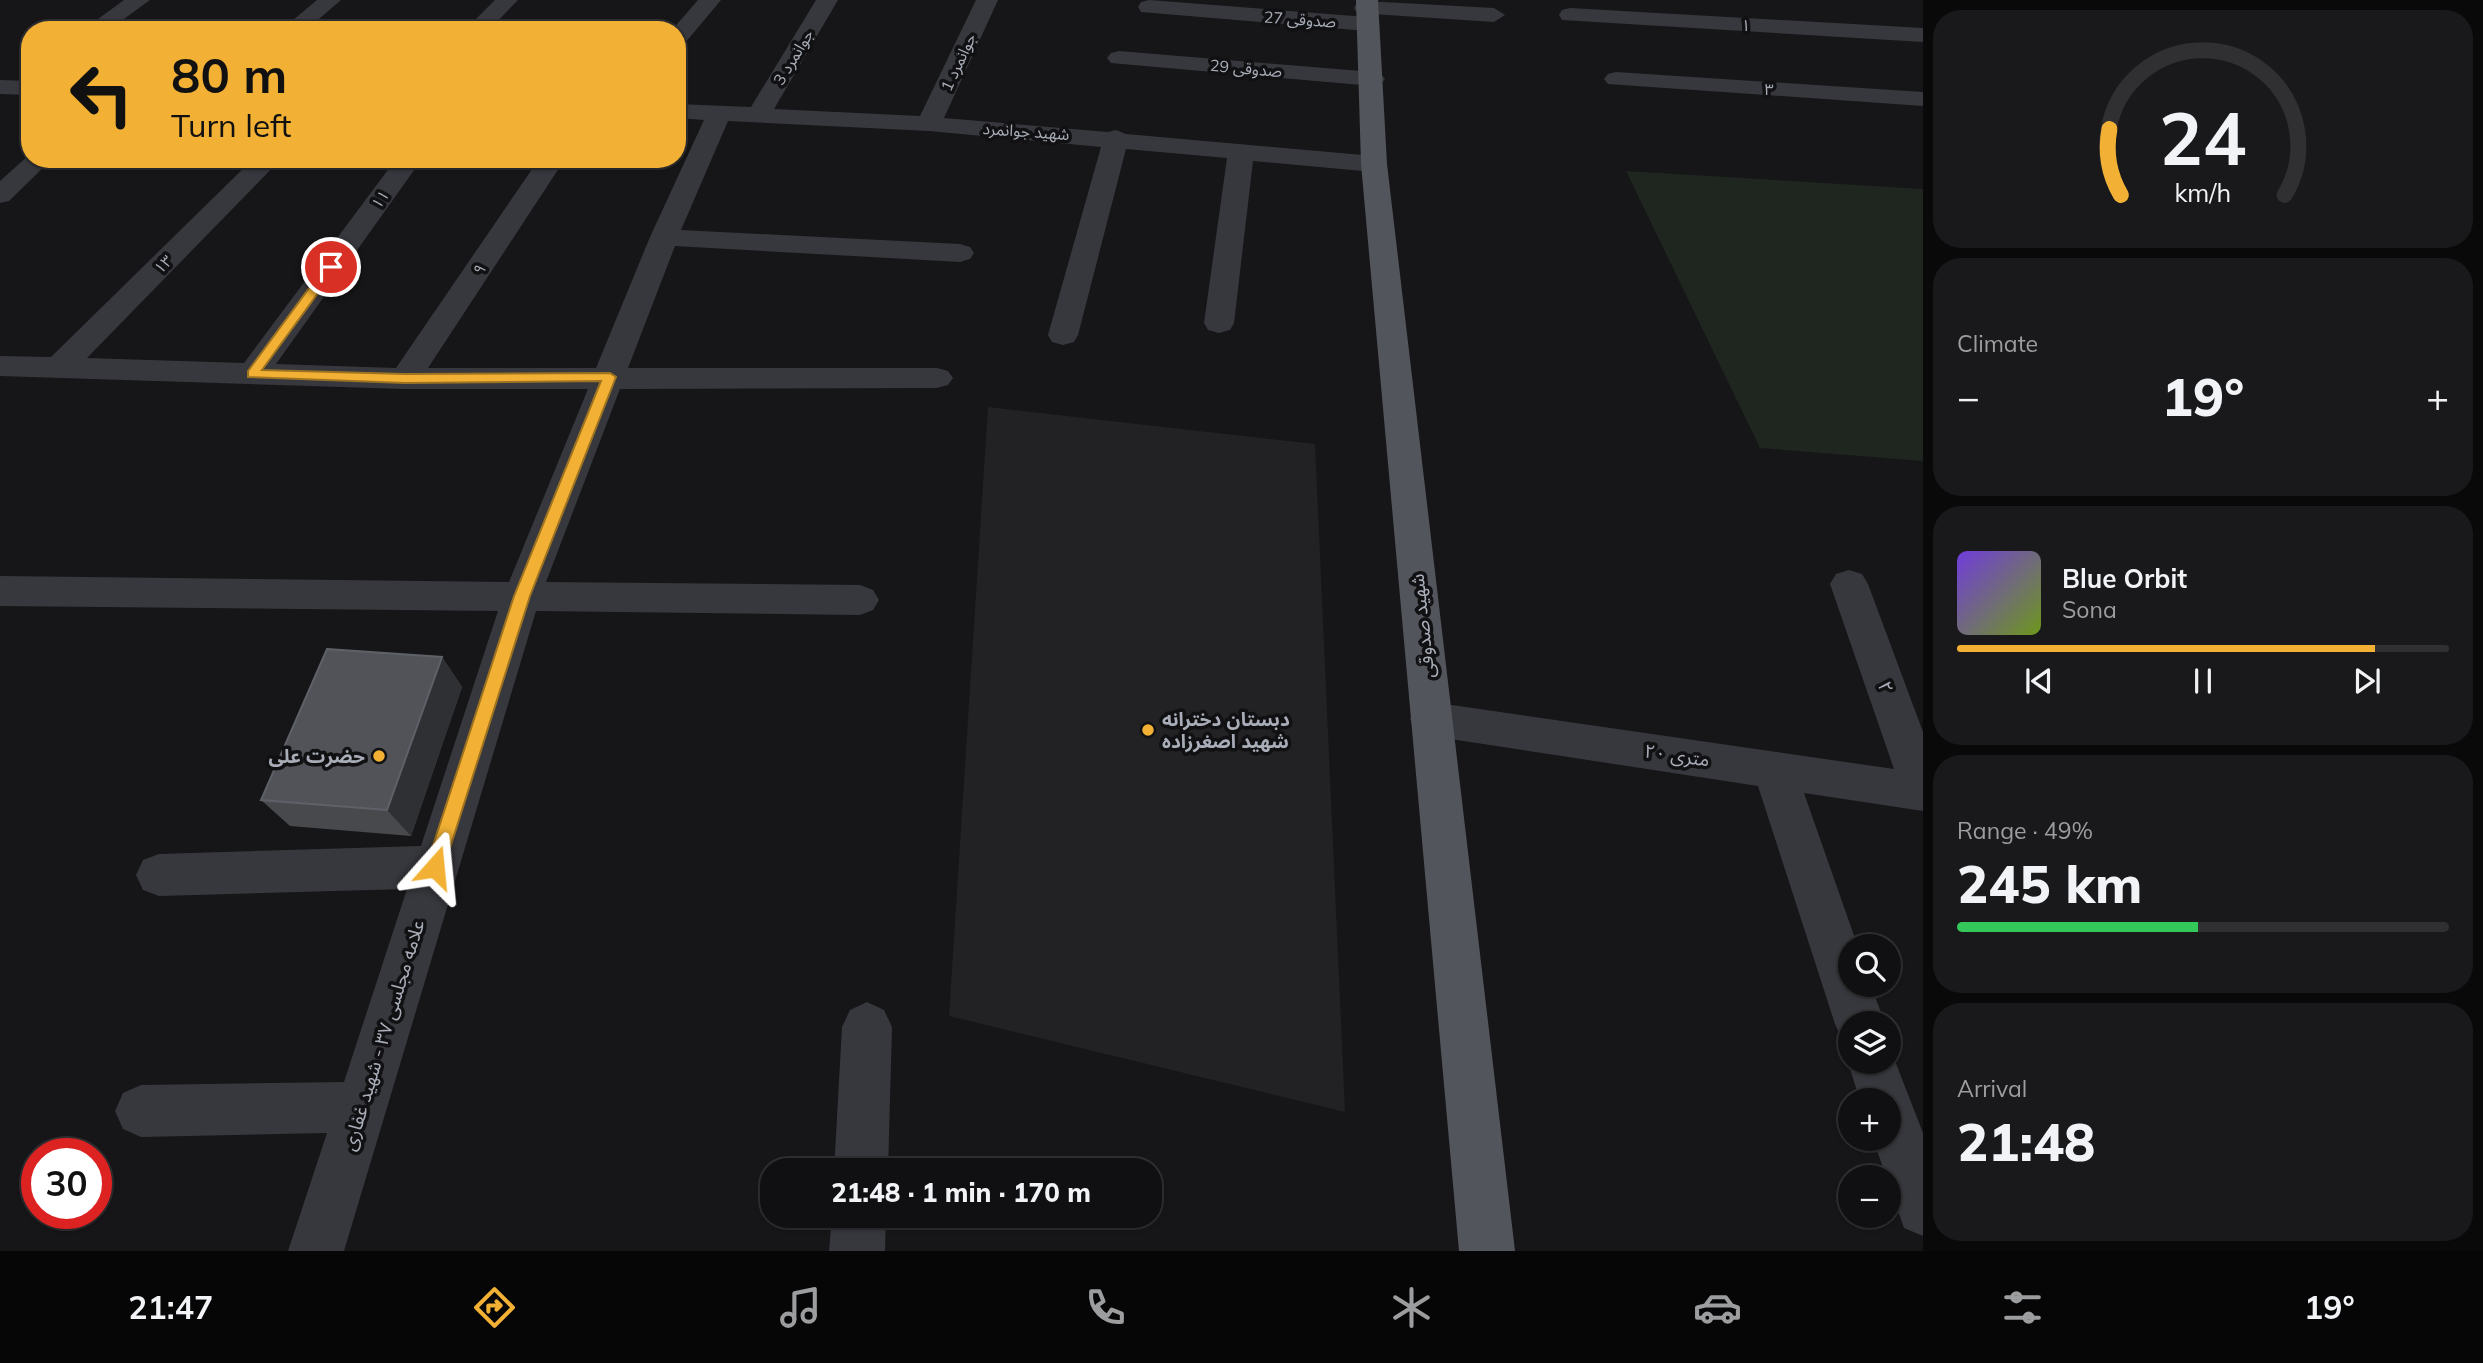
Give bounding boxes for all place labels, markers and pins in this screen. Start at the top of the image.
pin [301,237,361,297]
place label: دبستان دخترانه شهید اصغرزاده [1162,707,1290,753]
marker: دبستان دخترانه شهید اصغرزاده [1140,722,1156,738]
place label: حضرت علی [268,744,365,768]
marker: حضرت علی [371,748,387,764]

